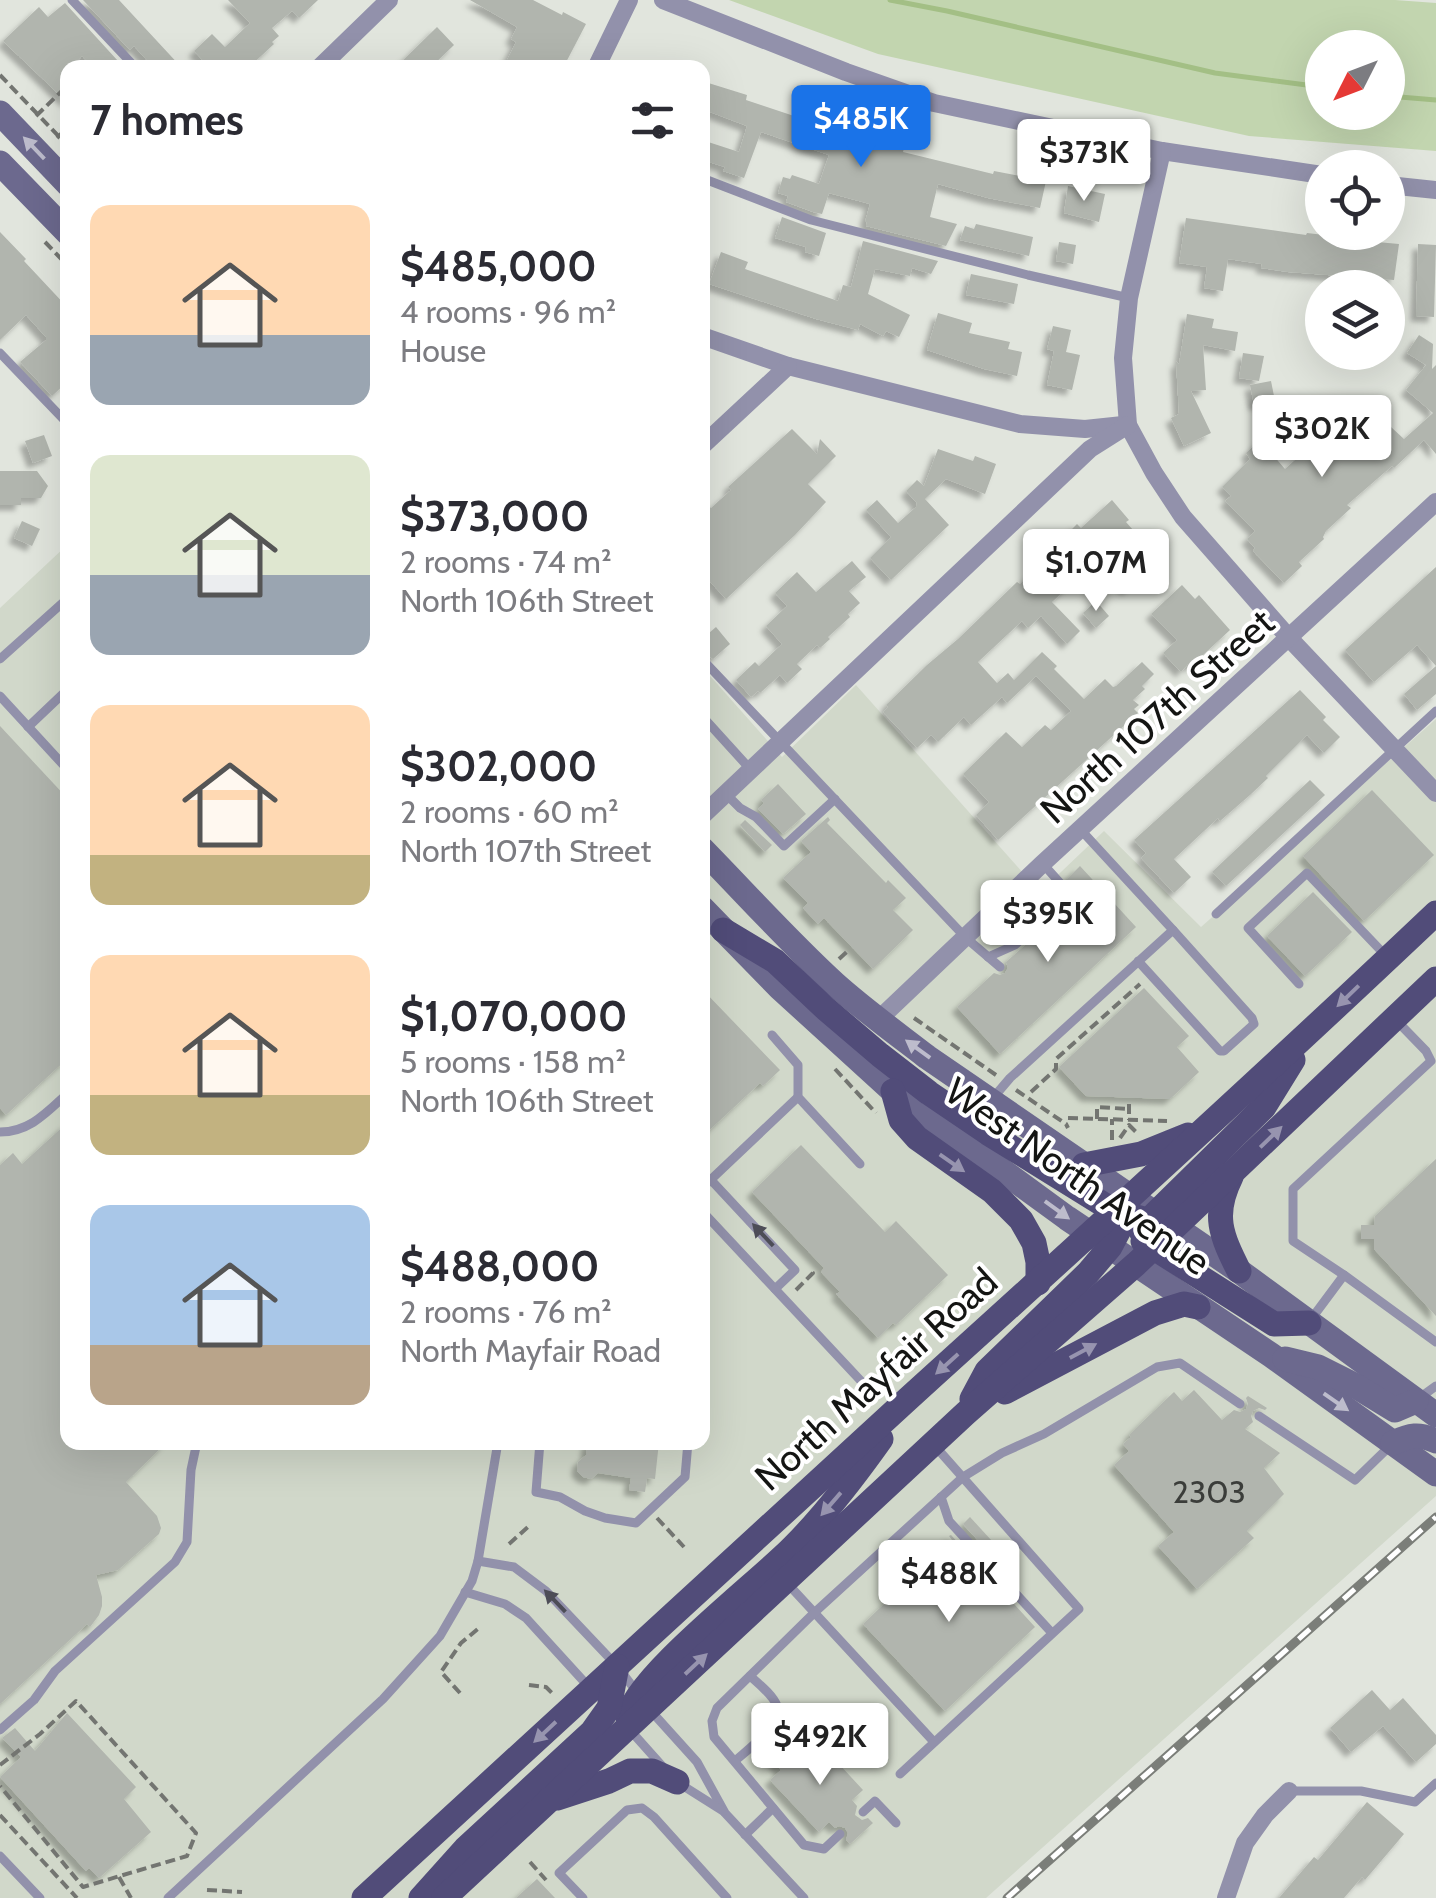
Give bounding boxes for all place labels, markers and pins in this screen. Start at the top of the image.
pin: $485K [791,85,931,170]
pin: $373K [1014,119,1154,204]
pin: $302K [1252,395,1392,480]
pin: $1.07M [1015,529,1177,614]
pin: $395K [978,880,1118,965]
pin: $488K [879,1540,1019,1625]
pin: $492K [750,1703,890,1788]

